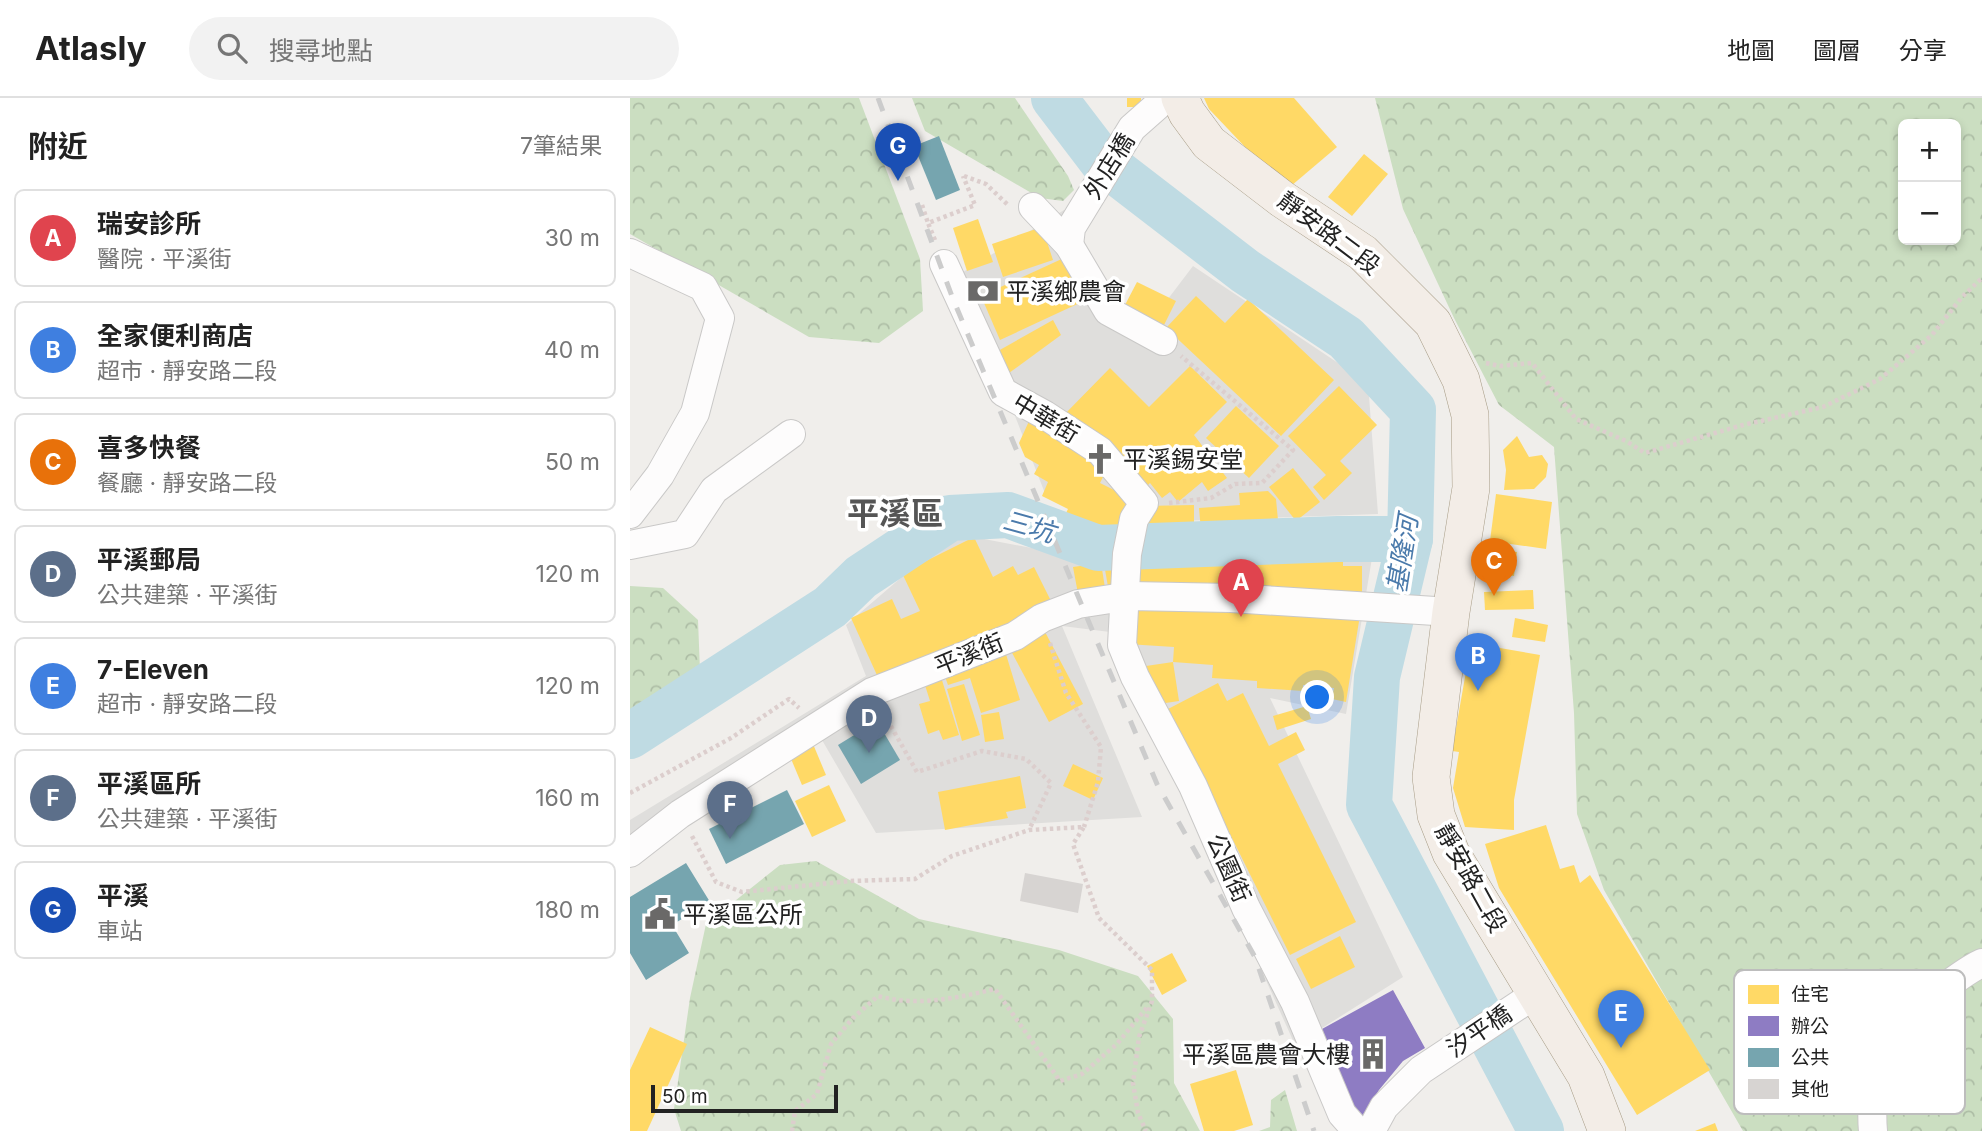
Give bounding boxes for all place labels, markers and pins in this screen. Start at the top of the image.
pin: G [875,123,921,181]
bank icon: 平溪鄉農會 [966,274,1000,308]
place label: 平溪鄉農會 [1006,277,1126,306]
church icon: 平溪錫安堂 [1083,442,1117,476]
place label: 平溪錫安堂 [1123,445,1243,474]
pin: C [1471,538,1517,596]
pin: A [1218,559,1264,617]
pin: B [1455,633,1501,691]
pin: D [846,695,892,753]
pin: F [707,781,753,839]
public building icon: 平溪區公所 [643,897,677,931]
place label: 平溪區公所 [683,900,803,929]
pin: E [1598,990,1644,1048]
building icon: 平溪區農會大樓 [1356,1037,1390,1071]
place label: 平溪區農會大樓 [1182,1040,1350,1069]

